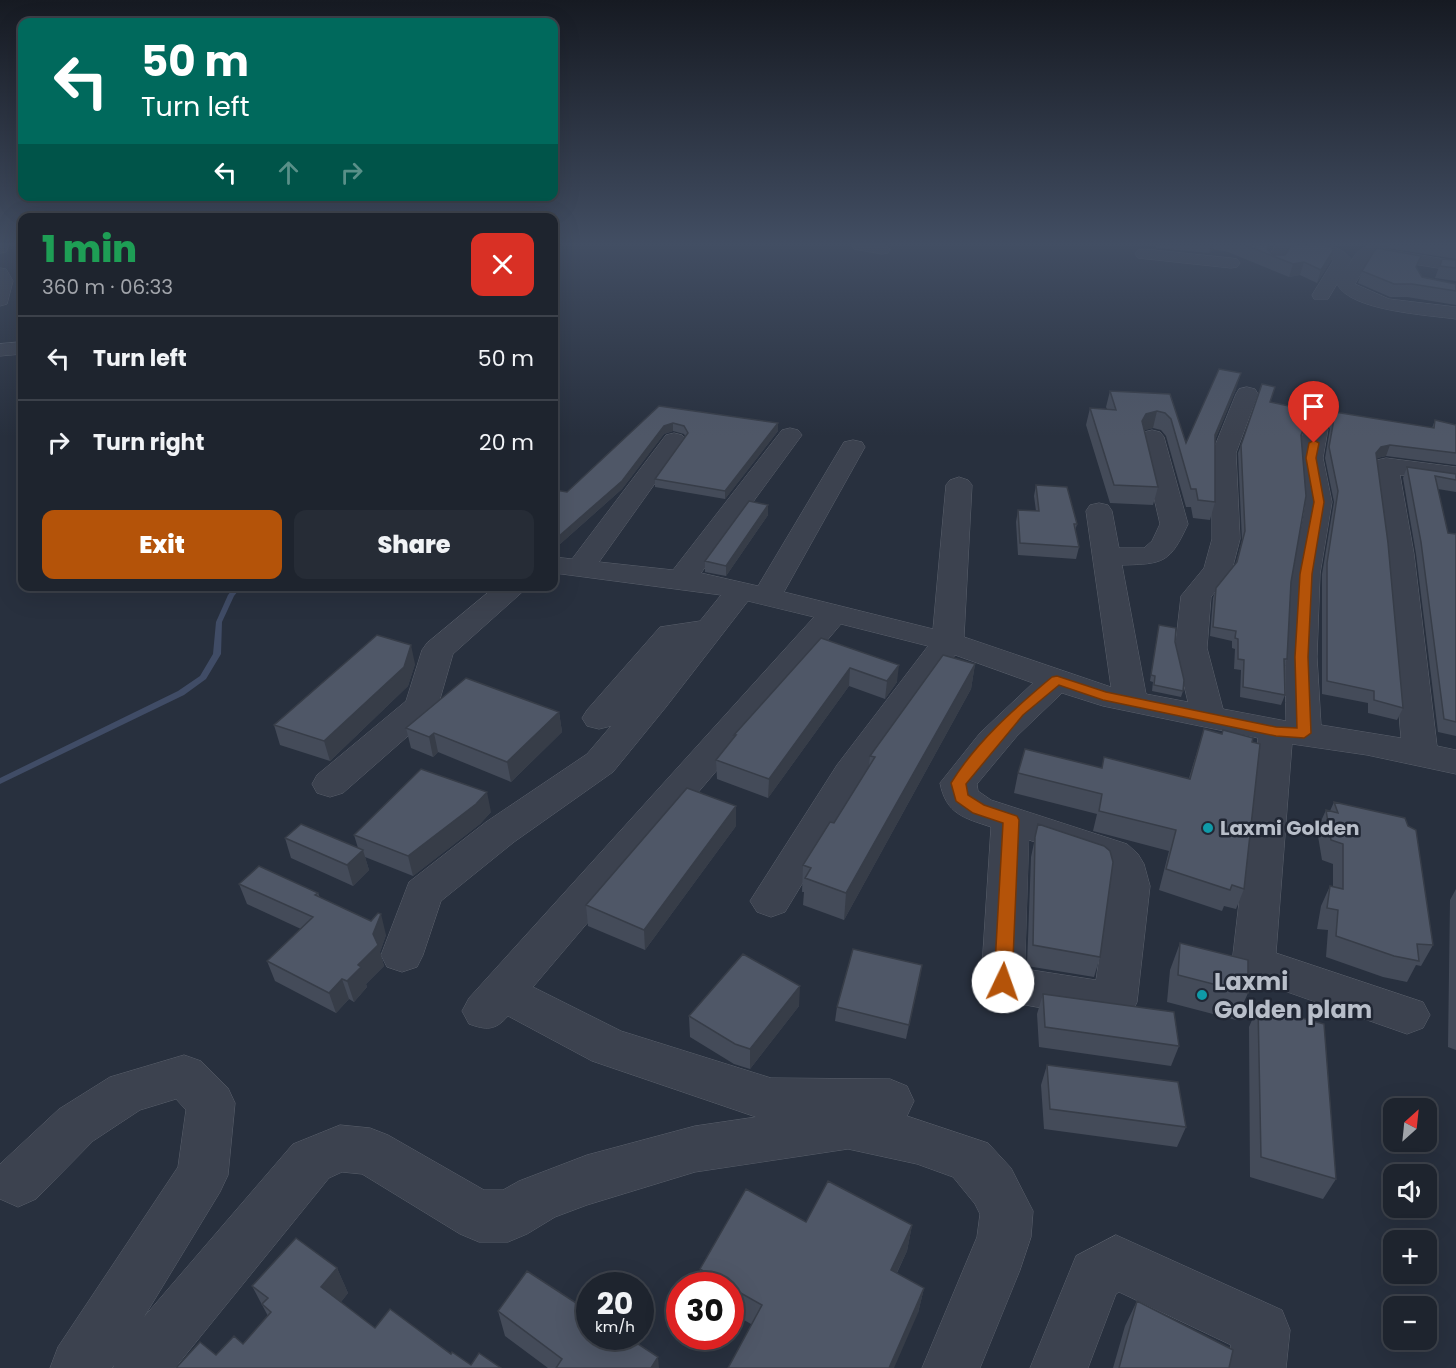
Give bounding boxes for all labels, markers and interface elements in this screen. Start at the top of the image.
text: 50 m [141,32,249,91]
icon: left [42,42,120,120]
text: Turn left [141,88,250,125]
icon: left [209,156,242,189]
icon: ahead [272,156,305,189]
icon: right [335,156,368,189]
text: 1 min [42,224,137,275]
button: close [471,233,534,296]
text: 360 m · 06:33 [42,273,173,301]
icon: left [42,342,75,375]
text: Turn left [93,343,187,374]
text: 50 m [478,343,534,374]
pin [1288,381,1339,443]
icon: arrive [1297,390,1330,423]
icon: right [42,426,75,459]
text: Turn right [93,427,204,458]
text: 20 m [479,427,534,458]
button: Exit [42,510,282,579]
button: Share [294,510,534,579]
place label: Laxmi Golden [1220,814,1359,842]
marker: Laxmi Golden [1201,821,1215,835]
position arrow [971,950,1035,1014]
place label: Laxmi Golden plam [1214,965,1372,1026]
marker: Laxmi Golden plam [1195,988,1209,1002]
north arrow [1383,1098,1437,1152]
map controls [1383,1098,1437,1350]
button: sound [1383,1164,1437,1218]
button: + [1383,1230,1437,1284]
speed limit sign: 30 [666,1272,744,1350]
text: 20 [597,1282,633,1325]
button: − [1383,1296,1437,1350]
text: km/h [595,1316,635,1337]

